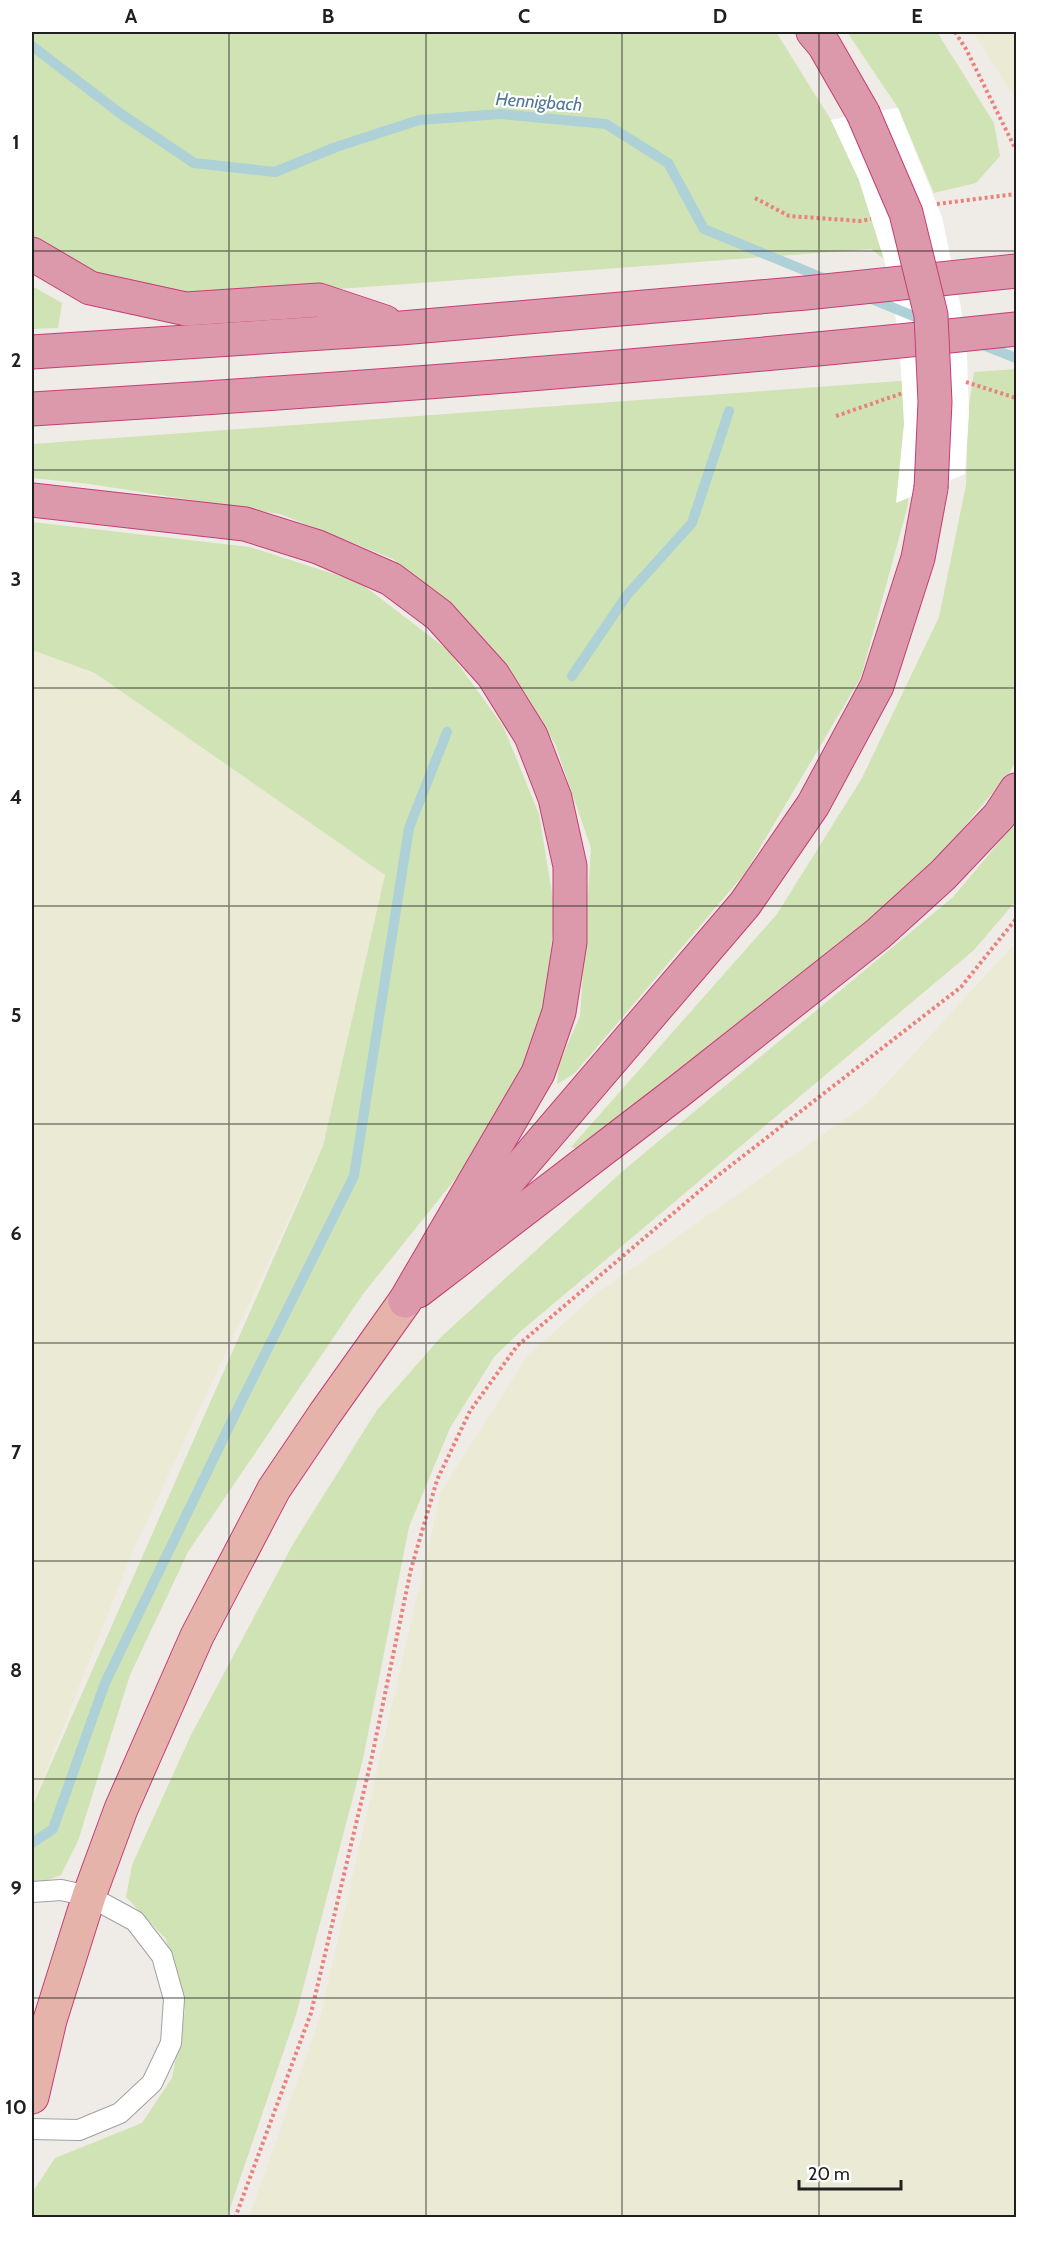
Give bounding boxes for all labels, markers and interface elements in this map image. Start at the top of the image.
text: A [125,4,138,28]
text: B [322,4,334,28]
text: C [518,4,530,28]
text: D [713,4,727,28]
text: E [911,4,923,28]
water label: Hennigbach [495,88,583,116]
text: 1 [12,130,20,154]
text: 2 [11,348,21,372]
text: 3 [11,567,21,591]
text: 4 [10,785,22,809]
text: 5 [11,1003,21,1027]
text: 6 [10,1221,22,1245]
text: 7 [11,1440,22,1464]
text: 8 [10,1658,22,1682]
text: 9 [10,1876,22,1900]
text: 10 [5,2095,27,2119]
scale bar [799,2153,901,2191]
text: 20 m [808,2163,850,2185]

